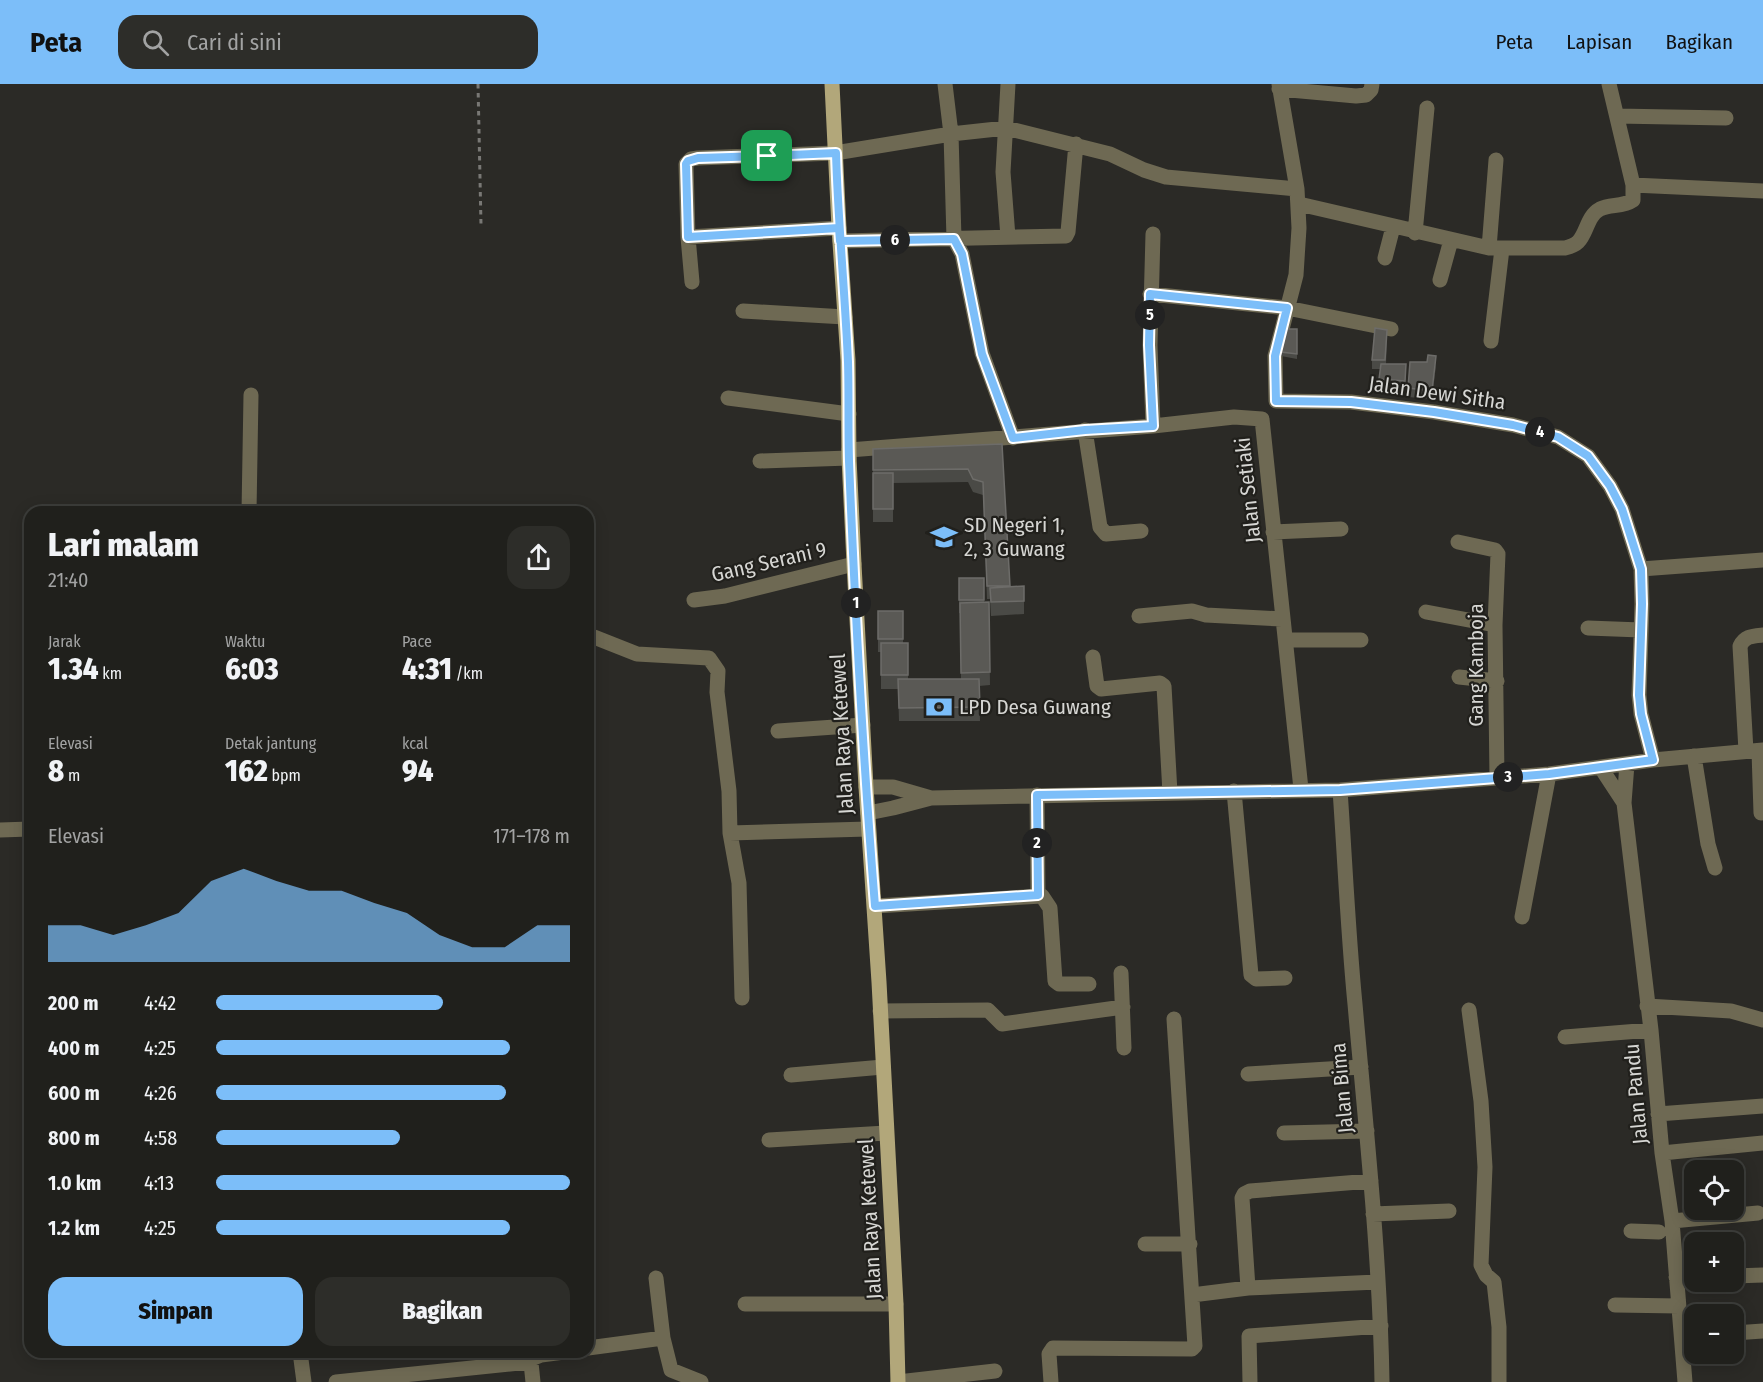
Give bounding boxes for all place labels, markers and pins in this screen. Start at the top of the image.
pin [741,130,792,181]
pin: 6 [880,225,910,255]
pin: 5 [1135,300,1165,330]
pin: 4 [1525,417,1555,447]
place label: SD Negeri 1, 2, 3 Guwang [964,512,1065,562]
school or university icon: SD Negeri 1, 2, 3 Guwang [929,522,959,552]
pin: 1 [841,588,871,618]
bank icon: LPD Desa Guwang [924,692,954,722]
place label: LPD Desa Guwang [959,694,1111,720]
pin: 3 [1493,762,1523,792]
pin: 2 [1022,828,1052,858]

